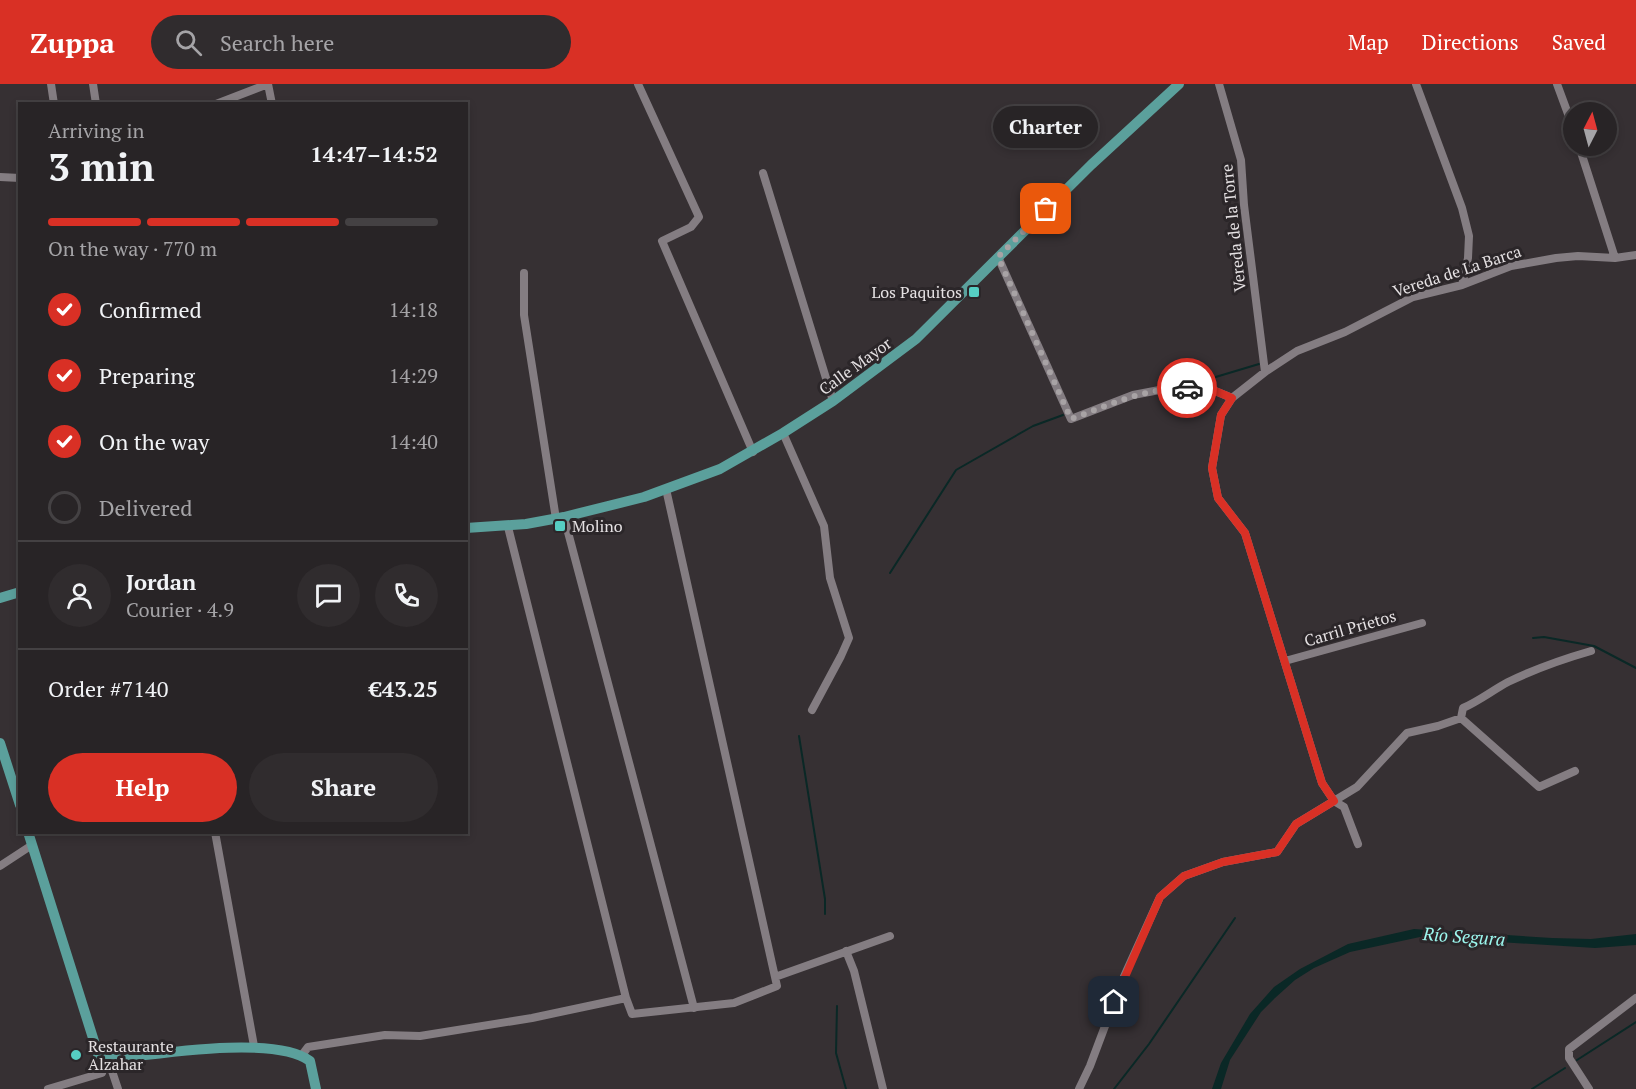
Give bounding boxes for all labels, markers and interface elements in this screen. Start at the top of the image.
search box [151,15,571,69]
text: Zuppa [30,24,115,61]
icon: search [172,26,205,59]
text: Search here [220,28,334,57]
text: Map [1348,28,1389,56]
text: Directions [1422,28,1519,56]
text: Saved [1552,28,1606,56]
north arrow [1563,102,1617,156]
map controls [1563,102,1617,156]
callout: Charter [994,107,1098,149]
text: Charter [1009,113,1082,140]
text: Arriving in [48,117,144,144]
text: 14:47–14:52 [310,139,438,168]
text: 3 min [48,140,155,192]
street label: Vereda de la Torre [1215,163,1251,293]
pin [1020,183,1071,234]
icon: bag [1029,192,1062,225]
text: On the way · 770 m [48,235,217,262]
street label: Vereda de La Barca [1390,240,1524,302]
place label: Los Paquitos [871,281,962,303]
marker: Los Paquitos [967,285,981,299]
icon: check [48,293,81,326]
text: Confirmed [99,295,202,324]
text: 14:18 [389,296,438,323]
street label: Calle Mayor [814,332,896,400]
courier [1157,358,1217,418]
icon: check [48,359,81,392]
text: Preparing [99,361,195,390]
text: 14:29 [389,362,438,389]
icon: car [1171,372,1204,405]
icon: check [48,425,81,458]
text: On the way [99,427,209,456]
text: 14:40 [389,428,438,455]
text: Delivered [99,493,192,522]
place label: Molino [572,515,623,537]
marker: Molino [553,519,567,533]
button: person [48,564,111,627]
button: chat [297,564,360,627]
button: phone [375,564,438,627]
text: Jordan [126,567,196,596]
text: Courier · 4.9 [126,596,234,623]
street label: Carril Prietos [1302,604,1398,652]
text: Order #7140 [48,674,168,703]
text: €43.25 [369,674,438,703]
button: Help [48,753,237,822]
button: Share [249,753,438,822]
water label: Río Segura [1421,921,1506,951]
pin [1088,976,1139,1027]
icon: home [1097,985,1130,1018]
place label: Restaurante Alzahar [88,1035,174,1075]
marker: Restaurante Alzahar [69,1048,83,1062]

